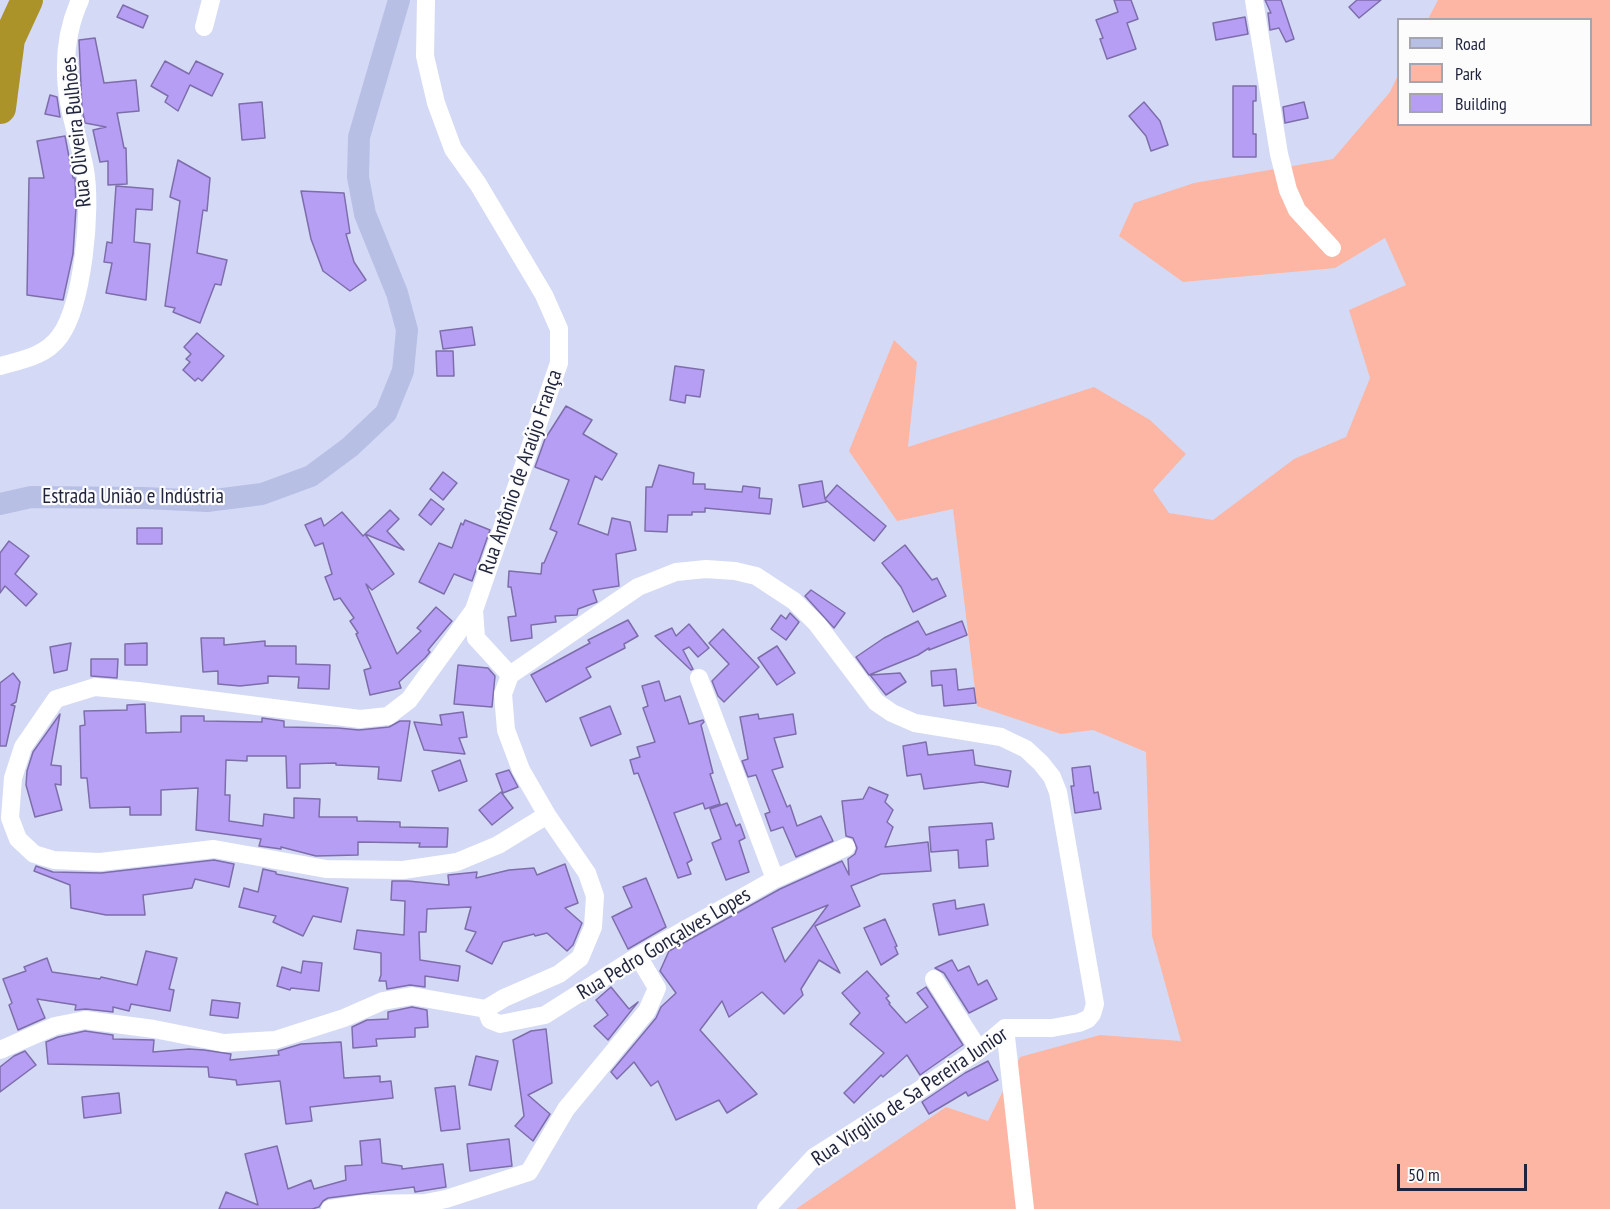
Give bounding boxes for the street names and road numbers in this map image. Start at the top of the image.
street label: Rua Oliveira Bulhões [57,56,97,208]
street label: Rua Antônio de Araújo França [474,366,568,578]
street label: Estrada União e Indústria [42,484,224,510]
street label: Rua Pedro Gonçalves Lopes [573,882,755,1006]
street label: Rua Virgilio de Sa Pereira Junior [807,1022,1013,1172]

